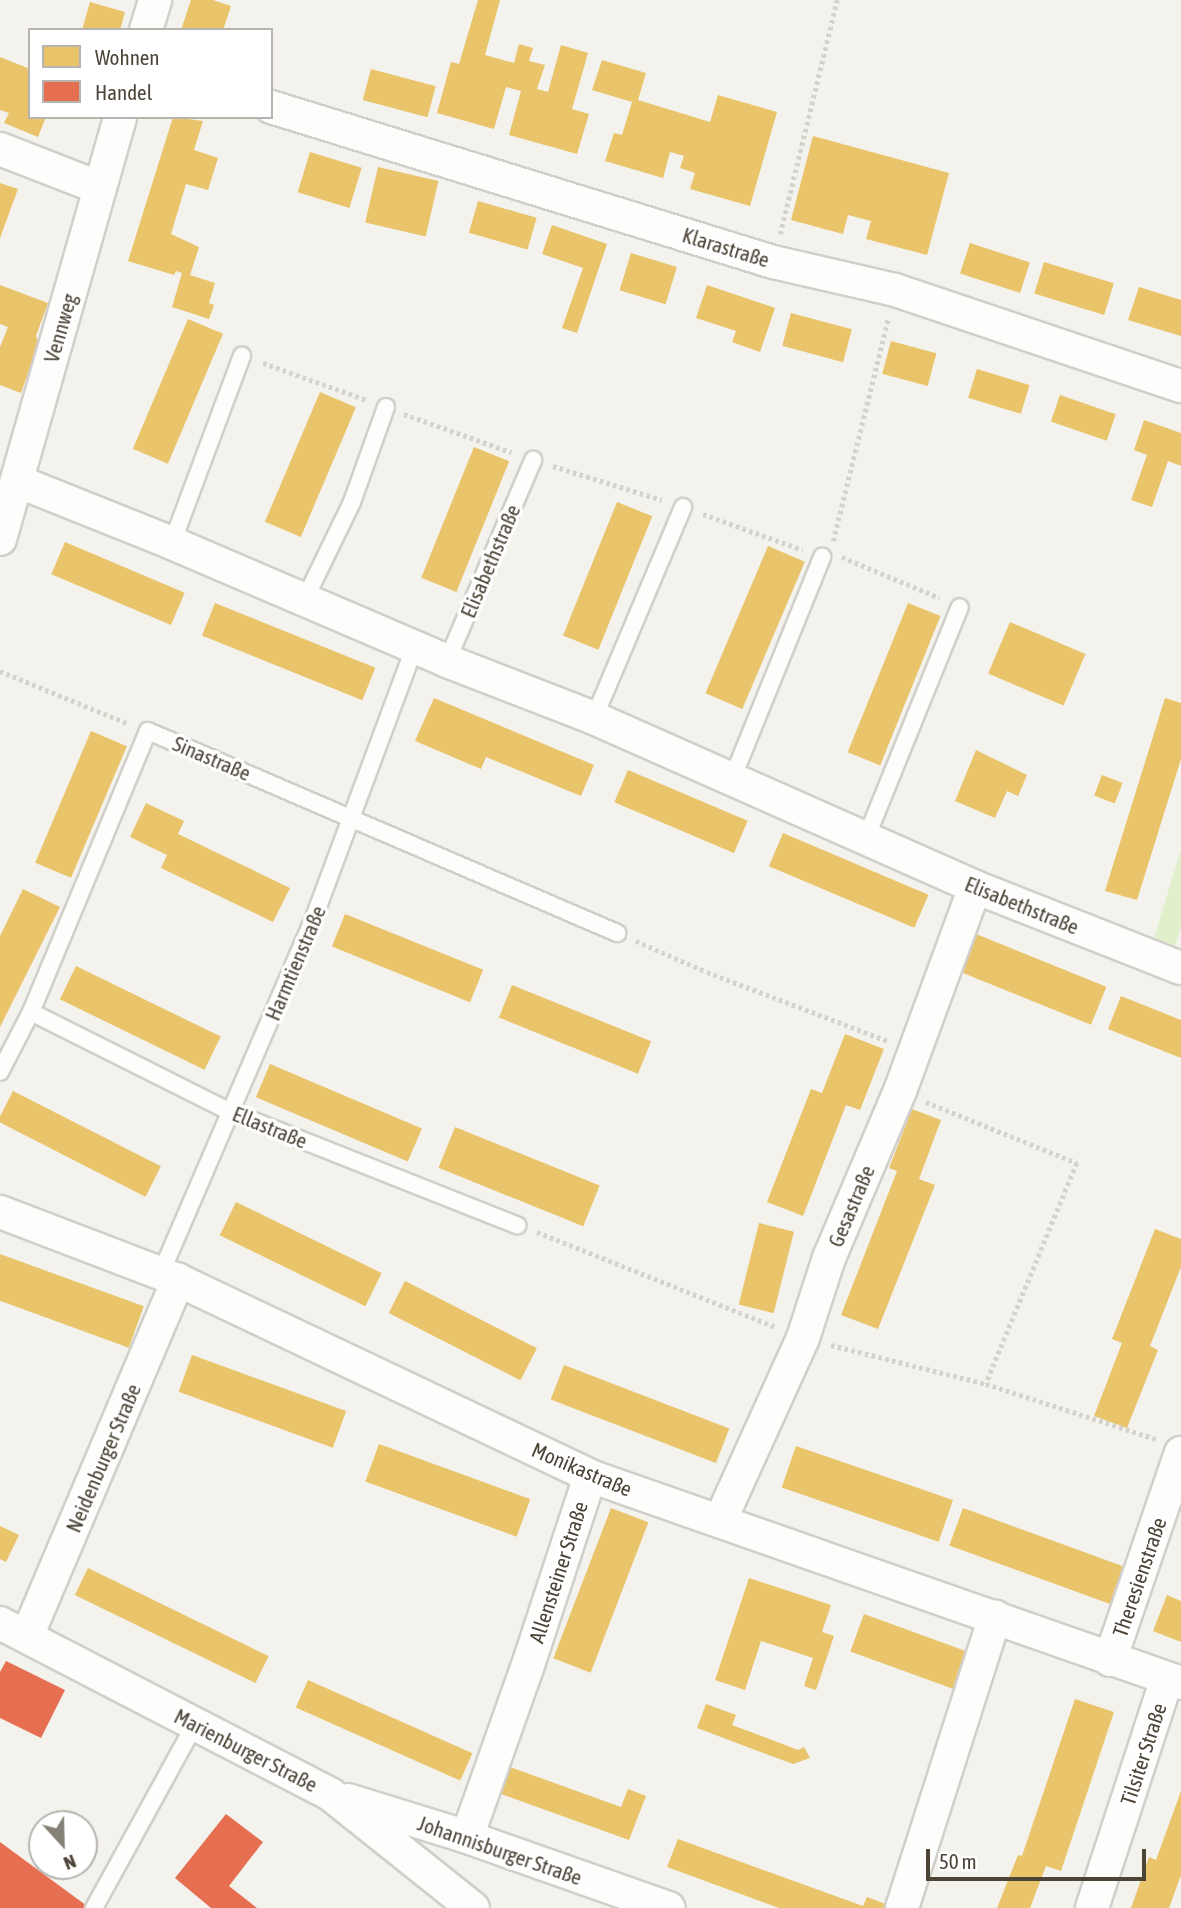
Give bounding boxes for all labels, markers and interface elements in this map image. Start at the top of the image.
legend [28,28,273,119]
text: Wohnen [95,45,160,69]
text: Handel [95,80,152,104]
street label: Klarastraße [679,222,773,272]
street label: Vennweg [38,291,82,365]
street label: Elisabethstraße [455,501,525,621]
street label: Sinastraße [169,730,255,786]
street label: Elisabethstraße [961,871,1083,939]
street label: Harmtienstraße [260,902,330,1024]
street label: Ellastraße [229,1101,311,1153]
street label: Gesastraße [823,1161,879,1251]
street label: Neidenburger Straße [60,1380,146,1536]
street label: Monikastraße [528,1437,636,1501]
street label: Allensteiner Straße [523,1498,593,1646]
street label: Theresienstraße [1107,1514,1171,1640]
street label: Tilsiter Straße [1115,1700,1171,1808]
street label: Marienburger Straße [170,1703,322,1797]
north arrow [28,1810,98,1880]
street label: Johannisburger Straße [415,1810,585,1890]
scale bar [929,1834,1150,1878]
text: 50 m [939,1849,977,1873]
text: N [61,1850,79,1875]

